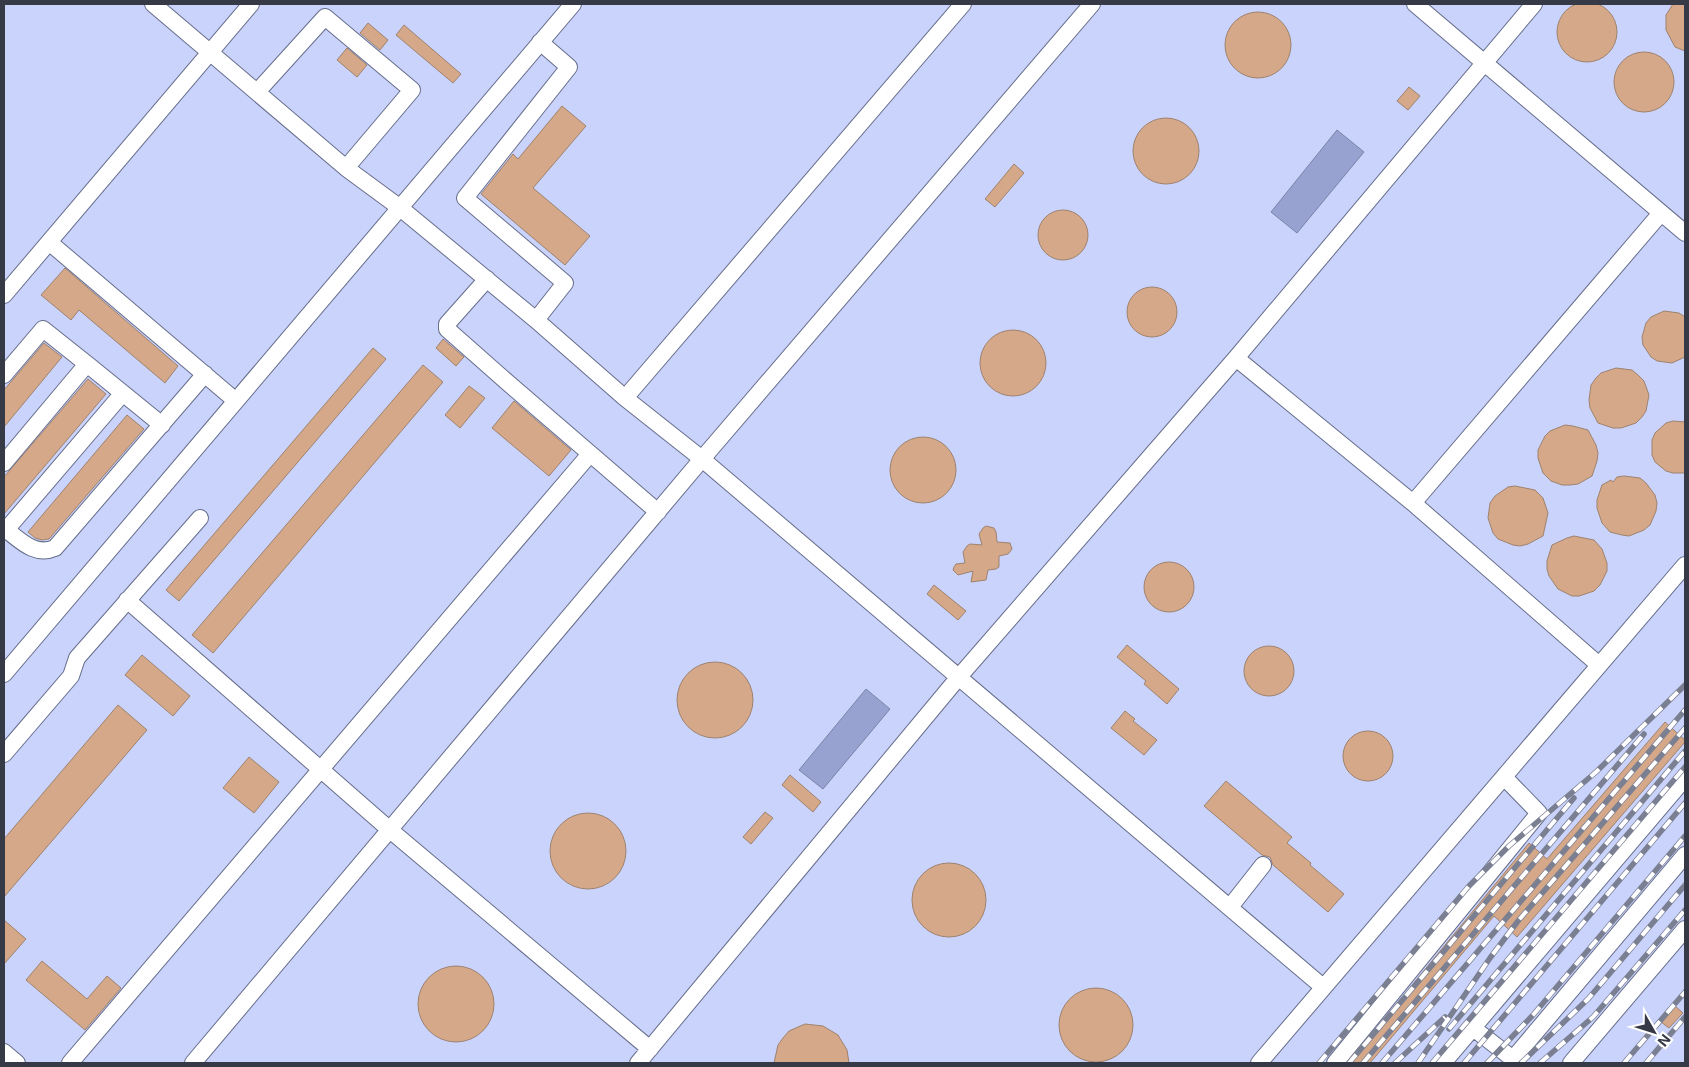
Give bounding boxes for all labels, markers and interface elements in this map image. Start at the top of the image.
north arrow [1629,1007,1679,1057]
text: N [1655,1031,1674,1050]

